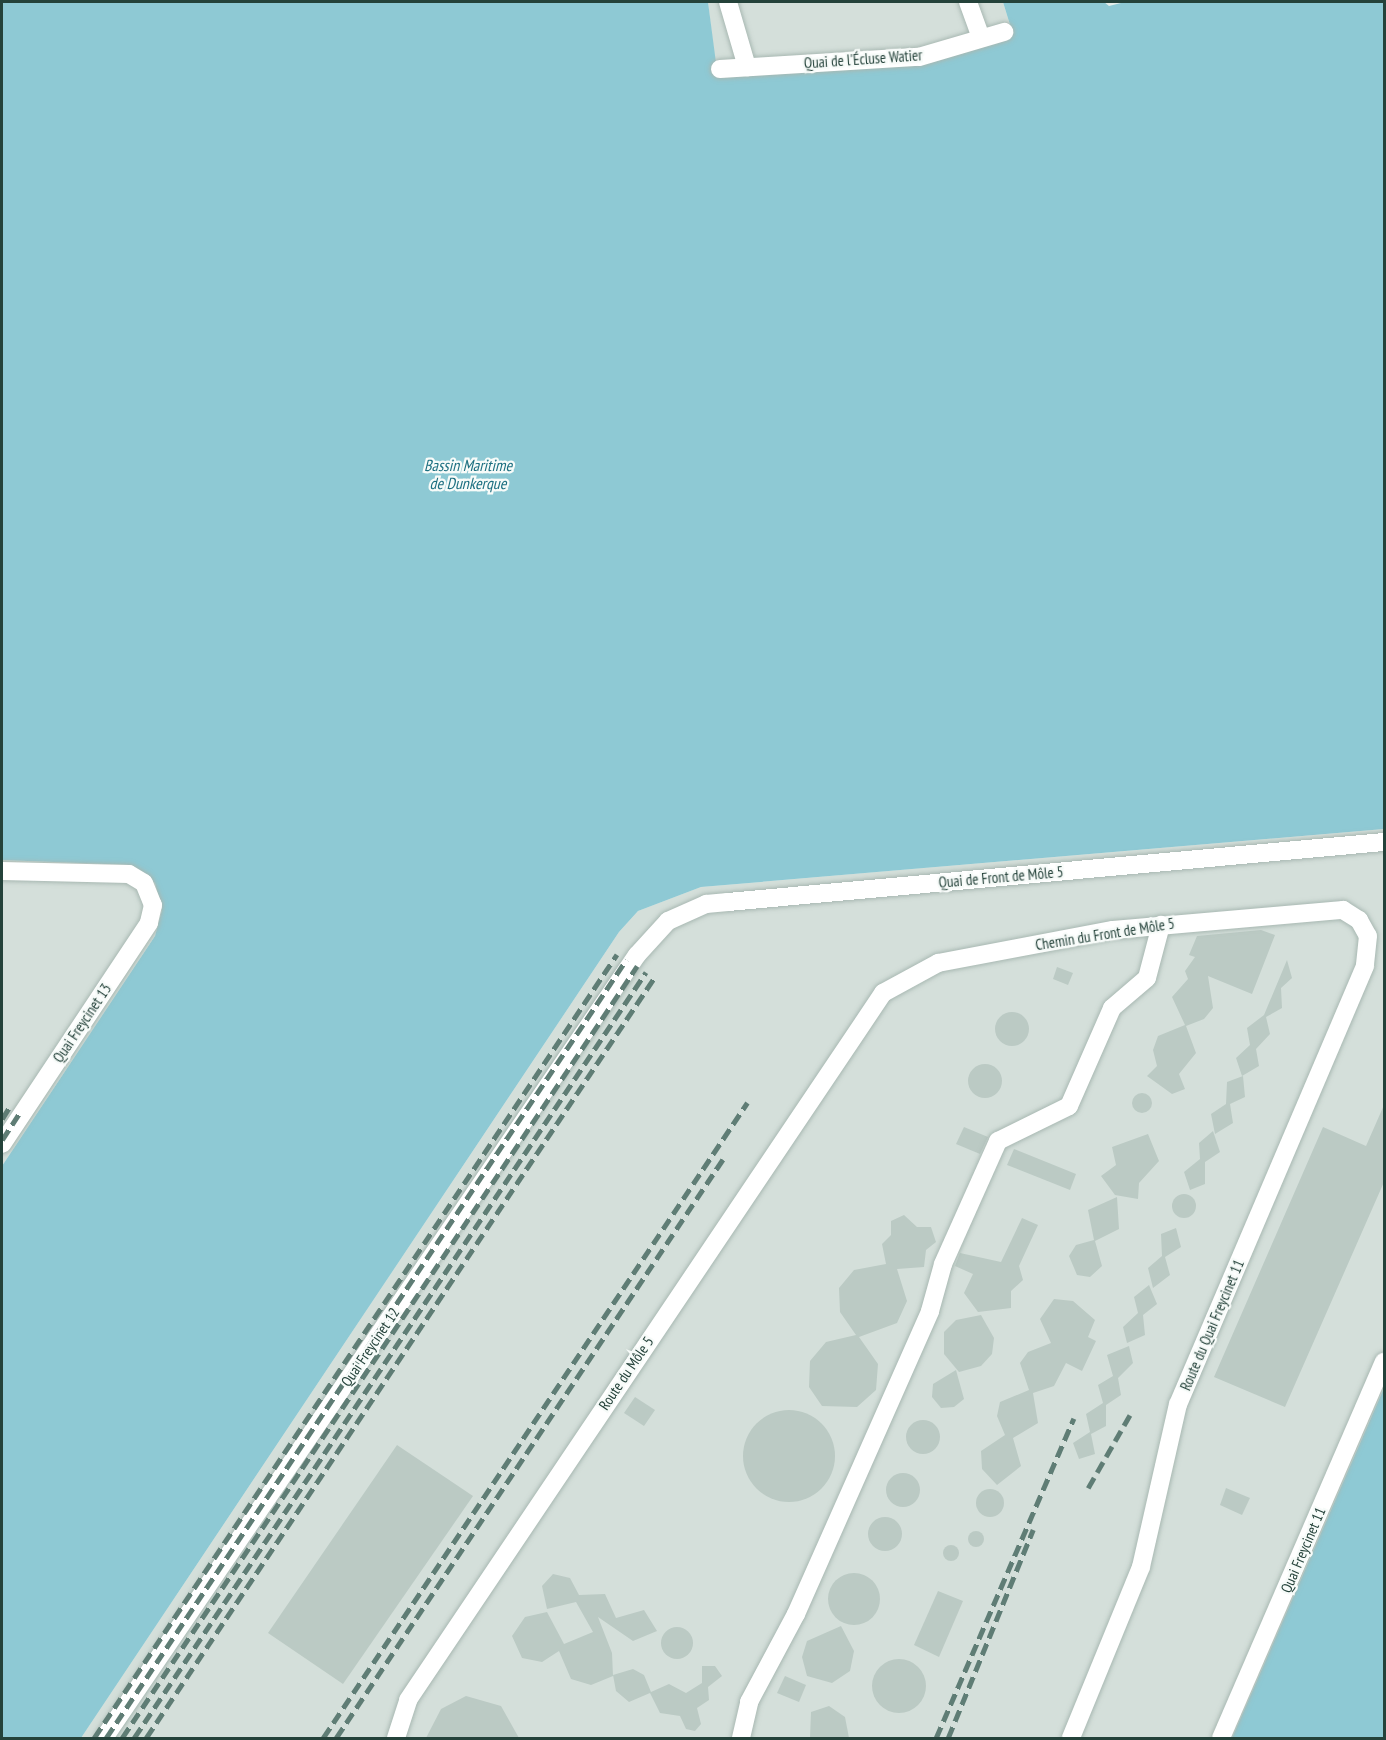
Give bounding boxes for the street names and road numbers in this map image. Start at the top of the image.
street label: Quai de l'Écluse Watier [803,46,923,72]
street label: Quai de Front de Môle 5 [938,863,1064,891]
street label: Chemin du Front de Môle 5 [1034,914,1176,954]
street label: Quai Freycinet 13 [49,980,115,1066]
street label: Route du Quai Freycinet 11 [1176,1257,1248,1393]
street label: Quai Freycinet 12 [337,1304,403,1390]
street label: Route du Môle 5 [595,1333,657,1413]
street label: Quai Freycinet 11 [1277,1504,1329,1596]

